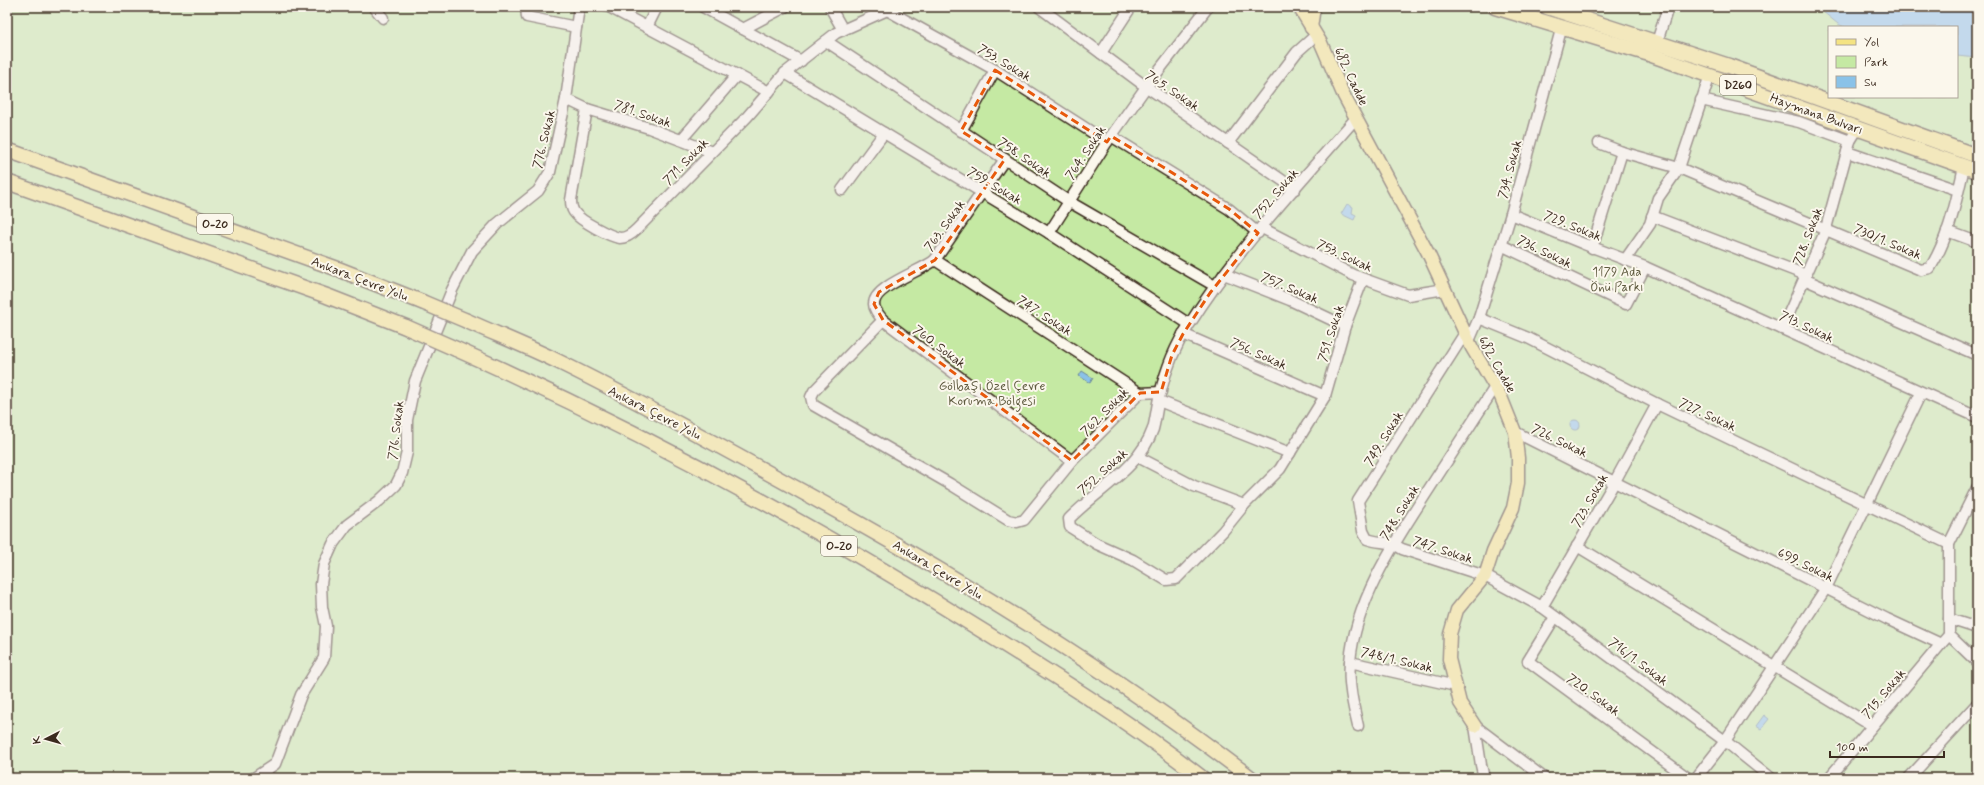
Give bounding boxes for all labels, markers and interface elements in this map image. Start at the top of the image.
legend [1828,26,1958,98]
text: Yol [1864,35,1879,51]
street label: 753. Sokak [974,41,1034,86]
street label: 682. Cadde [1330,45,1372,109]
text: Park [1864,55,1888,71]
street label: 765. Sokak [1142,67,1203,116]
road number: D260 [1720,75,1756,95]
text: Su [1864,75,1877,91]
street label: Haymana Bulvarı [1768,90,1865,139]
street label: 781. Sokak [612,97,674,132]
street label: 776. Sokak [529,108,560,170]
street label: 764. Sokak [1062,122,1111,183]
street label: 758. Sokak [994,134,1055,183]
street label: 771. Sokak [660,135,713,189]
street label: 734. Sokak [1494,138,1527,201]
street label: 759. Sokak [964,163,1025,210]
street label: 752. Sokak [1249,165,1303,223]
street label: 763. Sokak [921,196,970,255]
street label: 728. Sokak [1790,205,1827,268]
street label: 729. Sokak [1541,207,1604,246]
road number: O-20 [197,214,233,234]
street label: 730/1. Sokak [1851,221,1924,264]
street label: 736. Sokak [1514,232,1575,273]
street label: 753. Sokak [1314,236,1375,277]
street label: Ankara Çevre Yolu [309,253,410,306]
park label: 1179 Ada Önü Parkı [1590,264,1644,296]
street label: 757. Sokak [1258,269,1321,308]
street label: 747. Sokak [1013,292,1075,341]
street label: 751. Sokak [1314,302,1349,364]
street label: 713. Sokak [1777,307,1837,348]
street label: 760. Sokak [909,322,969,373]
street label: 682. Cadde [1474,333,1519,396]
street label: 756. Sokak [1227,334,1290,375]
park label: Gölbaşı Özel Çevre Koruma Bölgesi [939,378,1045,412]
street label: Ankara Çevre Yolu [605,383,704,444]
street label: 762. Sokak [1077,384,1133,440]
street label: 727. Sokak [1676,395,1739,436]
street label: 776. Sokak [384,399,409,461]
street label: 749. Sokak [1361,408,1408,469]
street label: 726. Sokak [1529,421,1591,462]
street label: 752. Sokak [1074,445,1132,499]
street label: 723. Sokak [1568,470,1613,531]
street label: 748. Sokak [1377,482,1424,544]
street label: 747. Sokak [1410,533,1475,568]
road number: O-20 [821,536,857,556]
street label: Ankara Çevre Yolu [889,537,985,604]
street label: 699. Sokak [1774,544,1837,586]
street label: 716/1. Sokak [1605,634,1672,690]
street label: 748/1. Sokak [1359,644,1435,677]
street label: 715. Sokak [1858,665,1910,722]
street label: 720. Sokak [1563,670,1624,721]
north arrow [26,719,66,759]
scale bar [1830,733,1944,759]
text: K [30,735,44,745]
text: 100 m [1836,740,1868,756]

